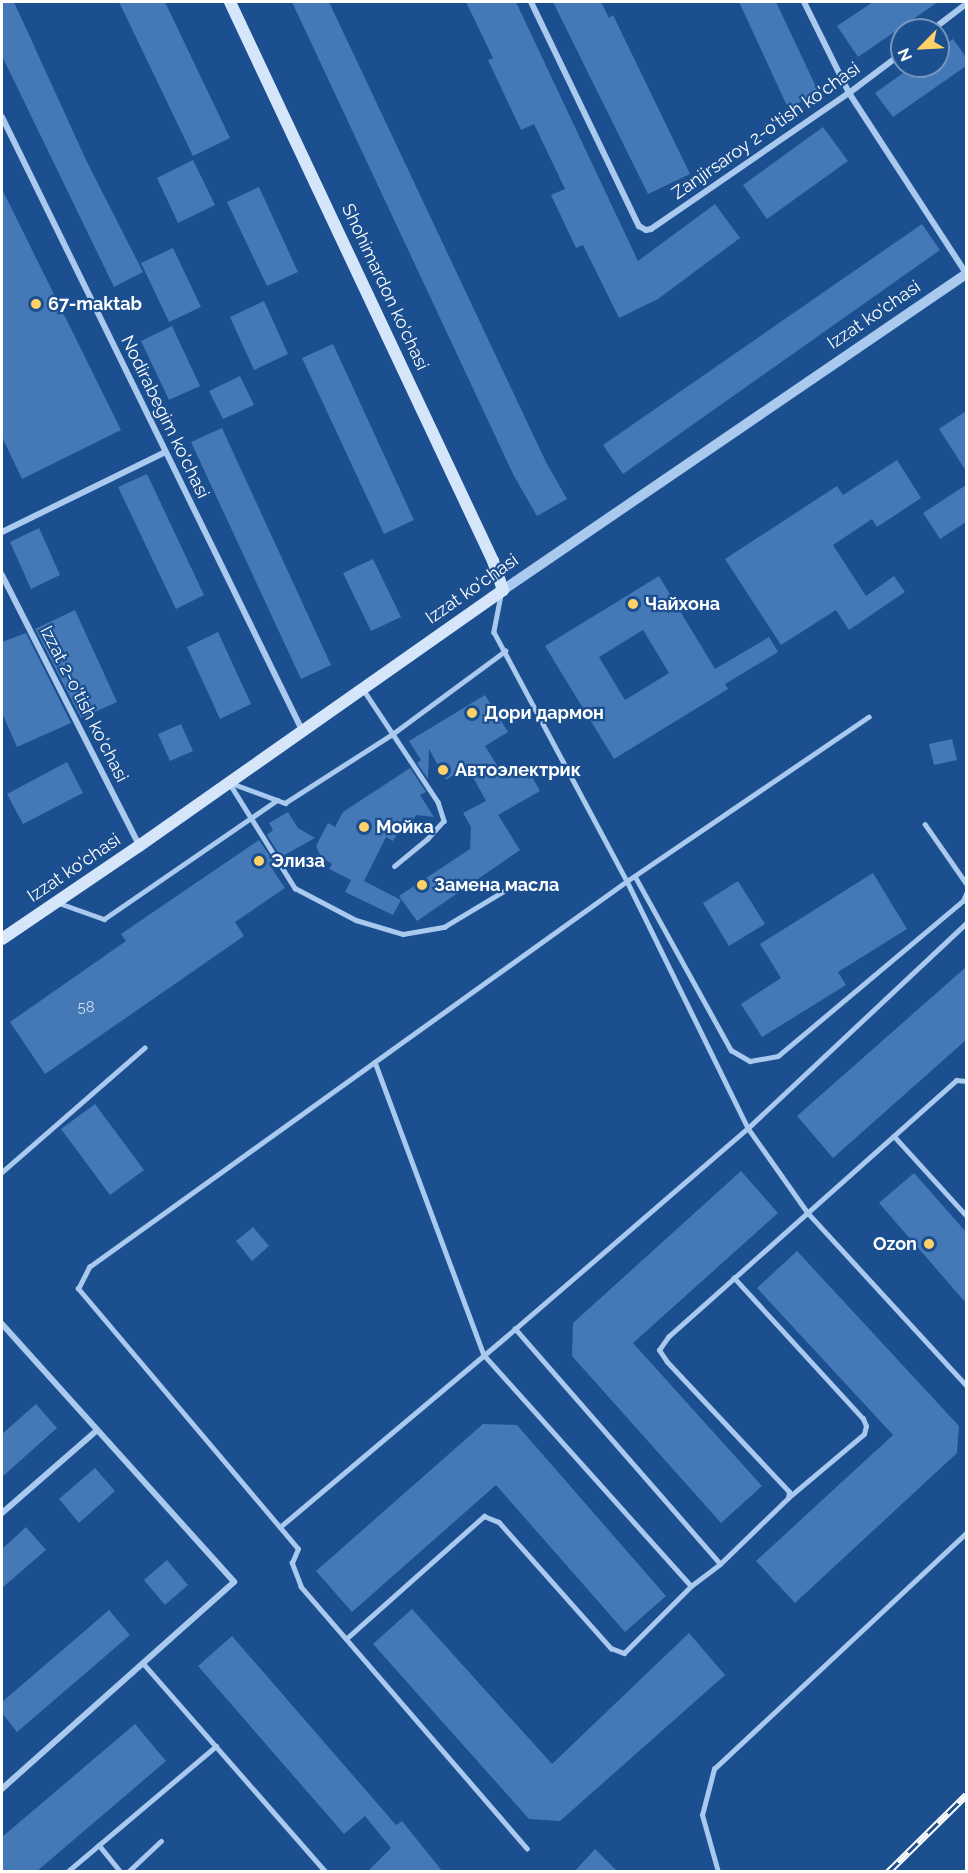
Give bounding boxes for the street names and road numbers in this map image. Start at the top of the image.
street label: Zanjirsaroy 2-o'tish ko'chasi [668,58,864,204]
street label: Shohimardon ko'chasi [337,200,433,374]
street label: Izzat ko'chasi [823,276,925,354]
street label: Nodirabegim ko'chasi [116,332,214,502]
street label: Izzat ko'chasi [422,549,522,629]
street label: Izzat 2-o'tish ko'chasi [35,622,133,786]
street label: Izzat ko'chasi [23,829,125,907]

